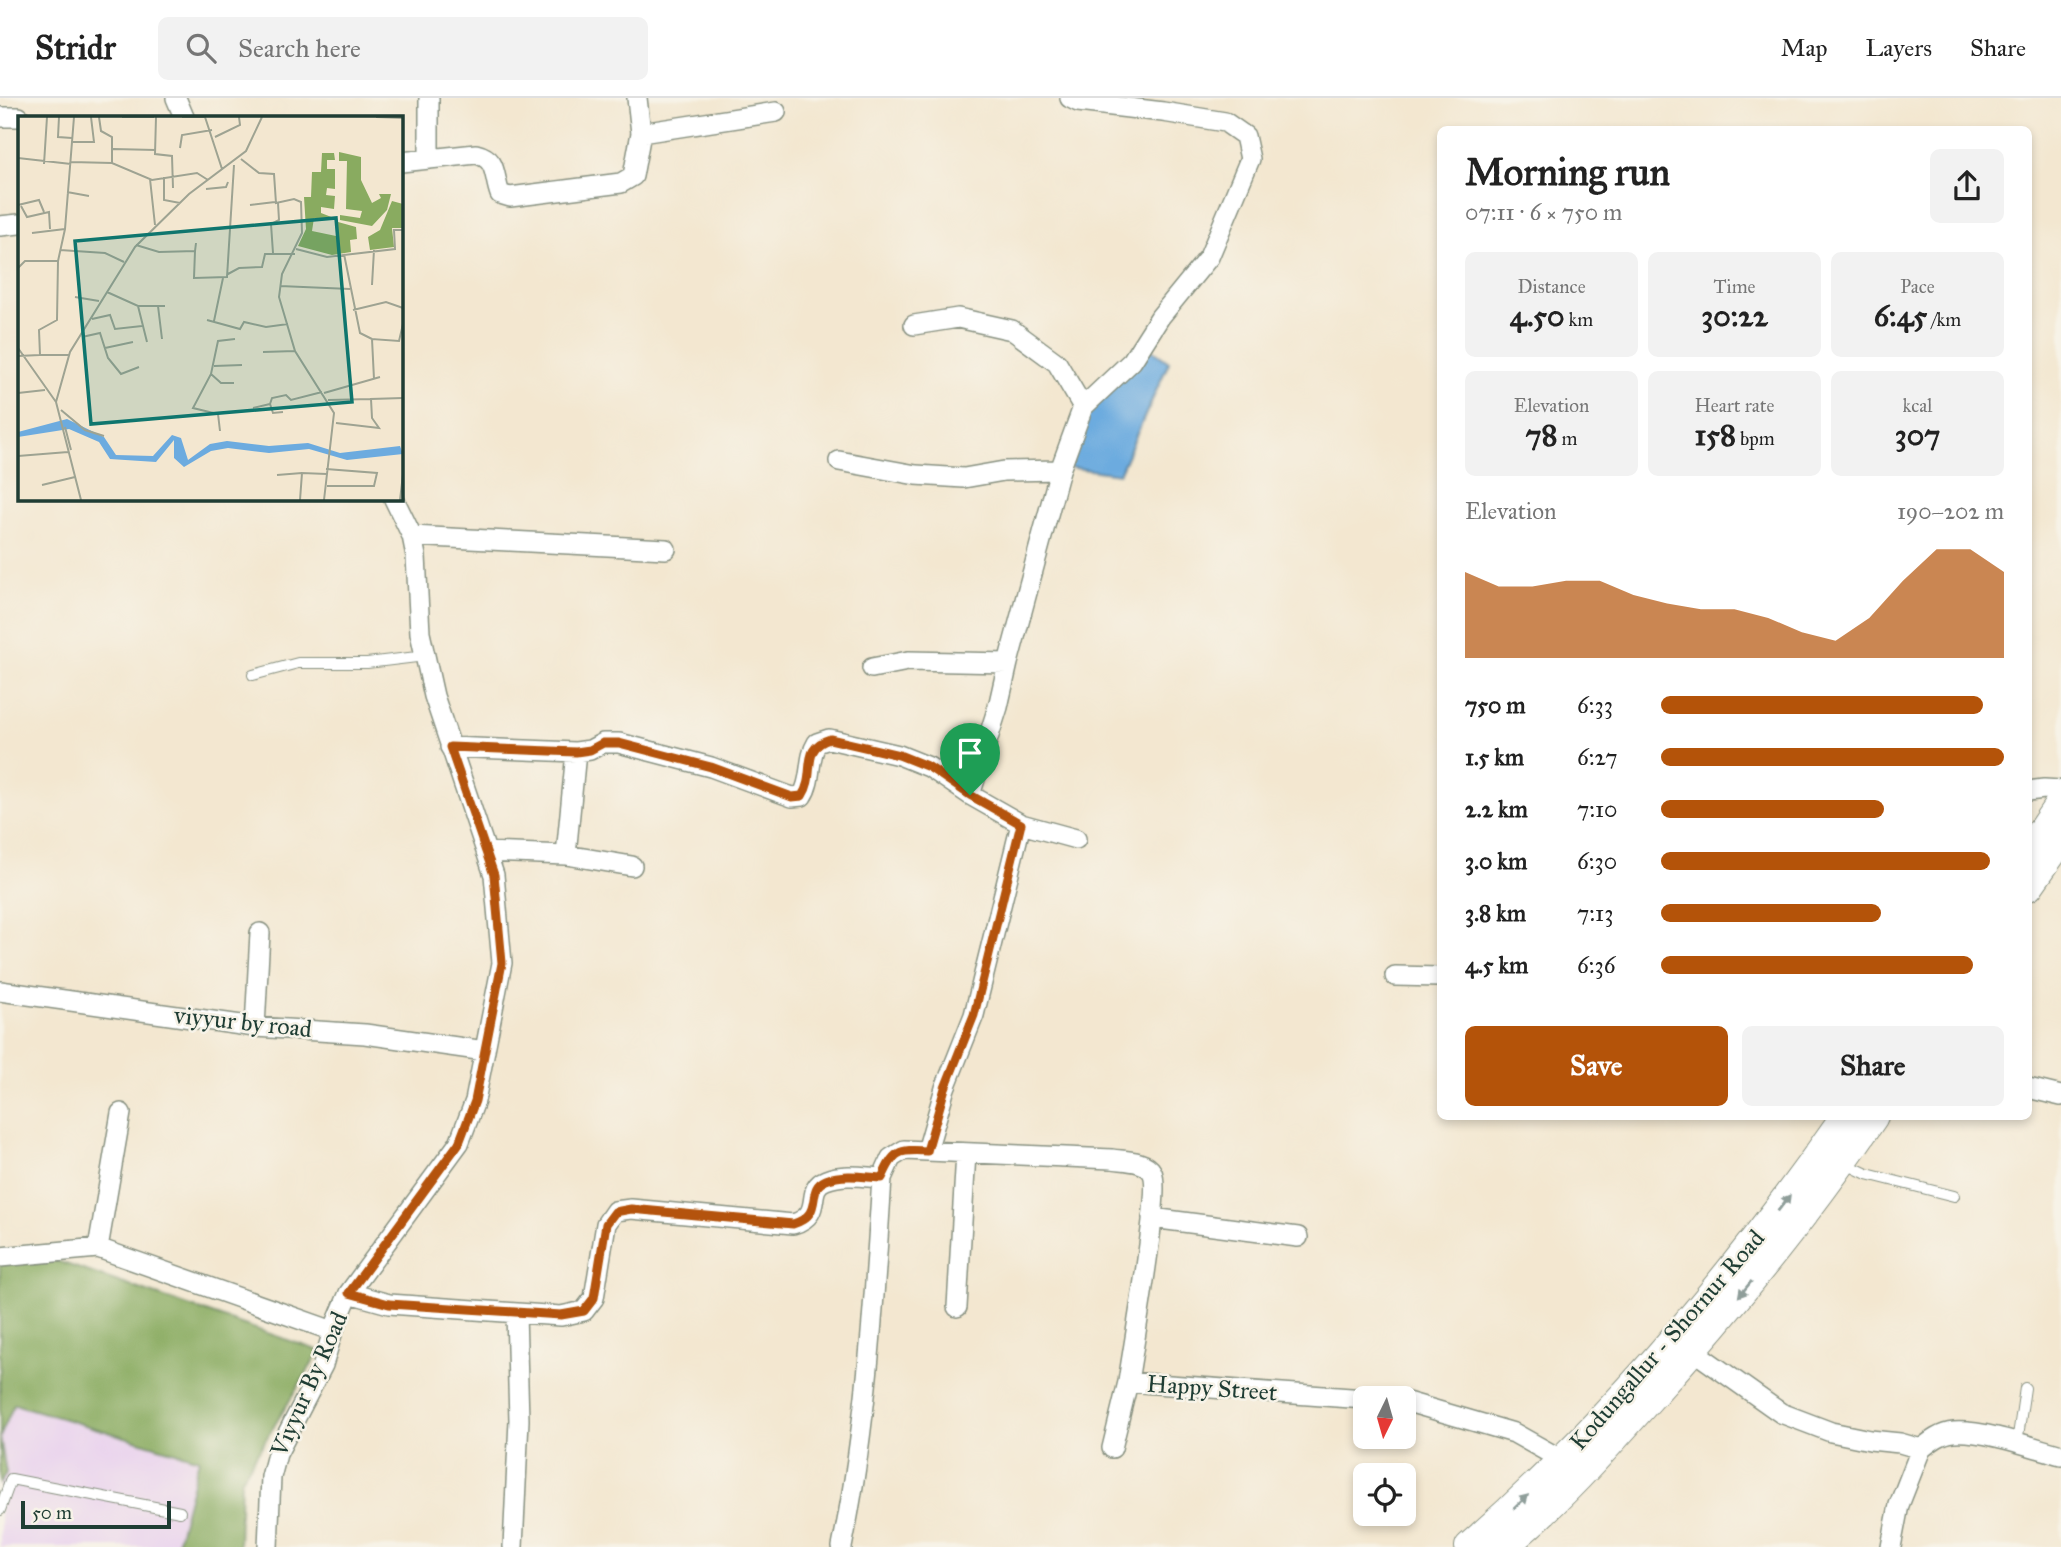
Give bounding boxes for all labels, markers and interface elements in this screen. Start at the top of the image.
search box [158,17,648,80]
text: Stridr [35,28,116,68]
icon: search [182,29,220,67]
text: Search here [238,32,361,64]
text: Map [1781,33,1828,63]
text: Layers [1866,33,1932,63]
text: Share [1970,33,2026,63]
inset map [18,116,402,500]
text: Morning run [1465,149,1670,195]
button: share [1930,149,2004,223]
text: 07:11 · 6 × 750 m [1465,198,1622,226]
text: Distance [1517,275,1586,298]
text: Time [1713,275,1756,298]
text: Pace [1900,275,1935,298]
text: 4.50 [1510,298,1564,334]
text: 30:22 [1701,298,1768,334]
text: 6:45 [1874,298,1927,334]
text: km [1564,308,1593,331]
text: /km [1927,308,1961,331]
text: Elevation [1514,394,1589,417]
text: Heart rate [1695,394,1774,417]
text: kcal [1903,394,1932,417]
text: 78 [1525,417,1557,453]
text: 158 [1694,417,1736,453]
text: 307 [1895,417,1940,453]
text: m [1557,427,1578,450]
text: bpm [1736,427,1775,450]
text: Elevation [1465,497,1556,525]
text: 190–202 m [1897,497,2004,525]
text: 750 m [1465,691,1526,719]
text: 6:33 [1577,691,1613,719]
pin [940,723,1000,795]
icon: arrive [951,734,989,772]
text: 1.5 km [1465,743,1524,771]
text: 6:27 [1577,743,1618,771]
text: 2.2 km [1465,795,1528,823]
text: 7:10 [1577,795,1617,823]
text: 3.0 km [1465,847,1527,875]
text: 6:30 [1577,847,1617,875]
text: 3.8 km [1465,899,1526,927]
text: 7:13 [1577,899,1613,927]
text: 4.5 km [1465,951,1528,979]
text: 6:36 [1577,951,1616,979]
street label: viyyur by road [172,1000,313,1044]
button: Save [1465,1026,1728,1106]
button: Share [1742,1026,2004,1106]
one-way arrow [1777,1194,1791,1212]
street label: Kodungallur - Shornur Road [1563,1224,1771,1456]
one-way arrow [1737,1280,1752,1298]
street label: Viyyur By Road [263,1307,354,1462]
street label: Happy Street [1146,1368,1279,1408]
north arrow [1353,1386,1416,1449]
map controls [1353,1386,1416,1526]
button: locate [1353,1463,1416,1526]
one-way arrow [1512,1493,1529,1510]
scale bar [21,1498,172,1530]
text: 50 m [32,1501,72,1524]

